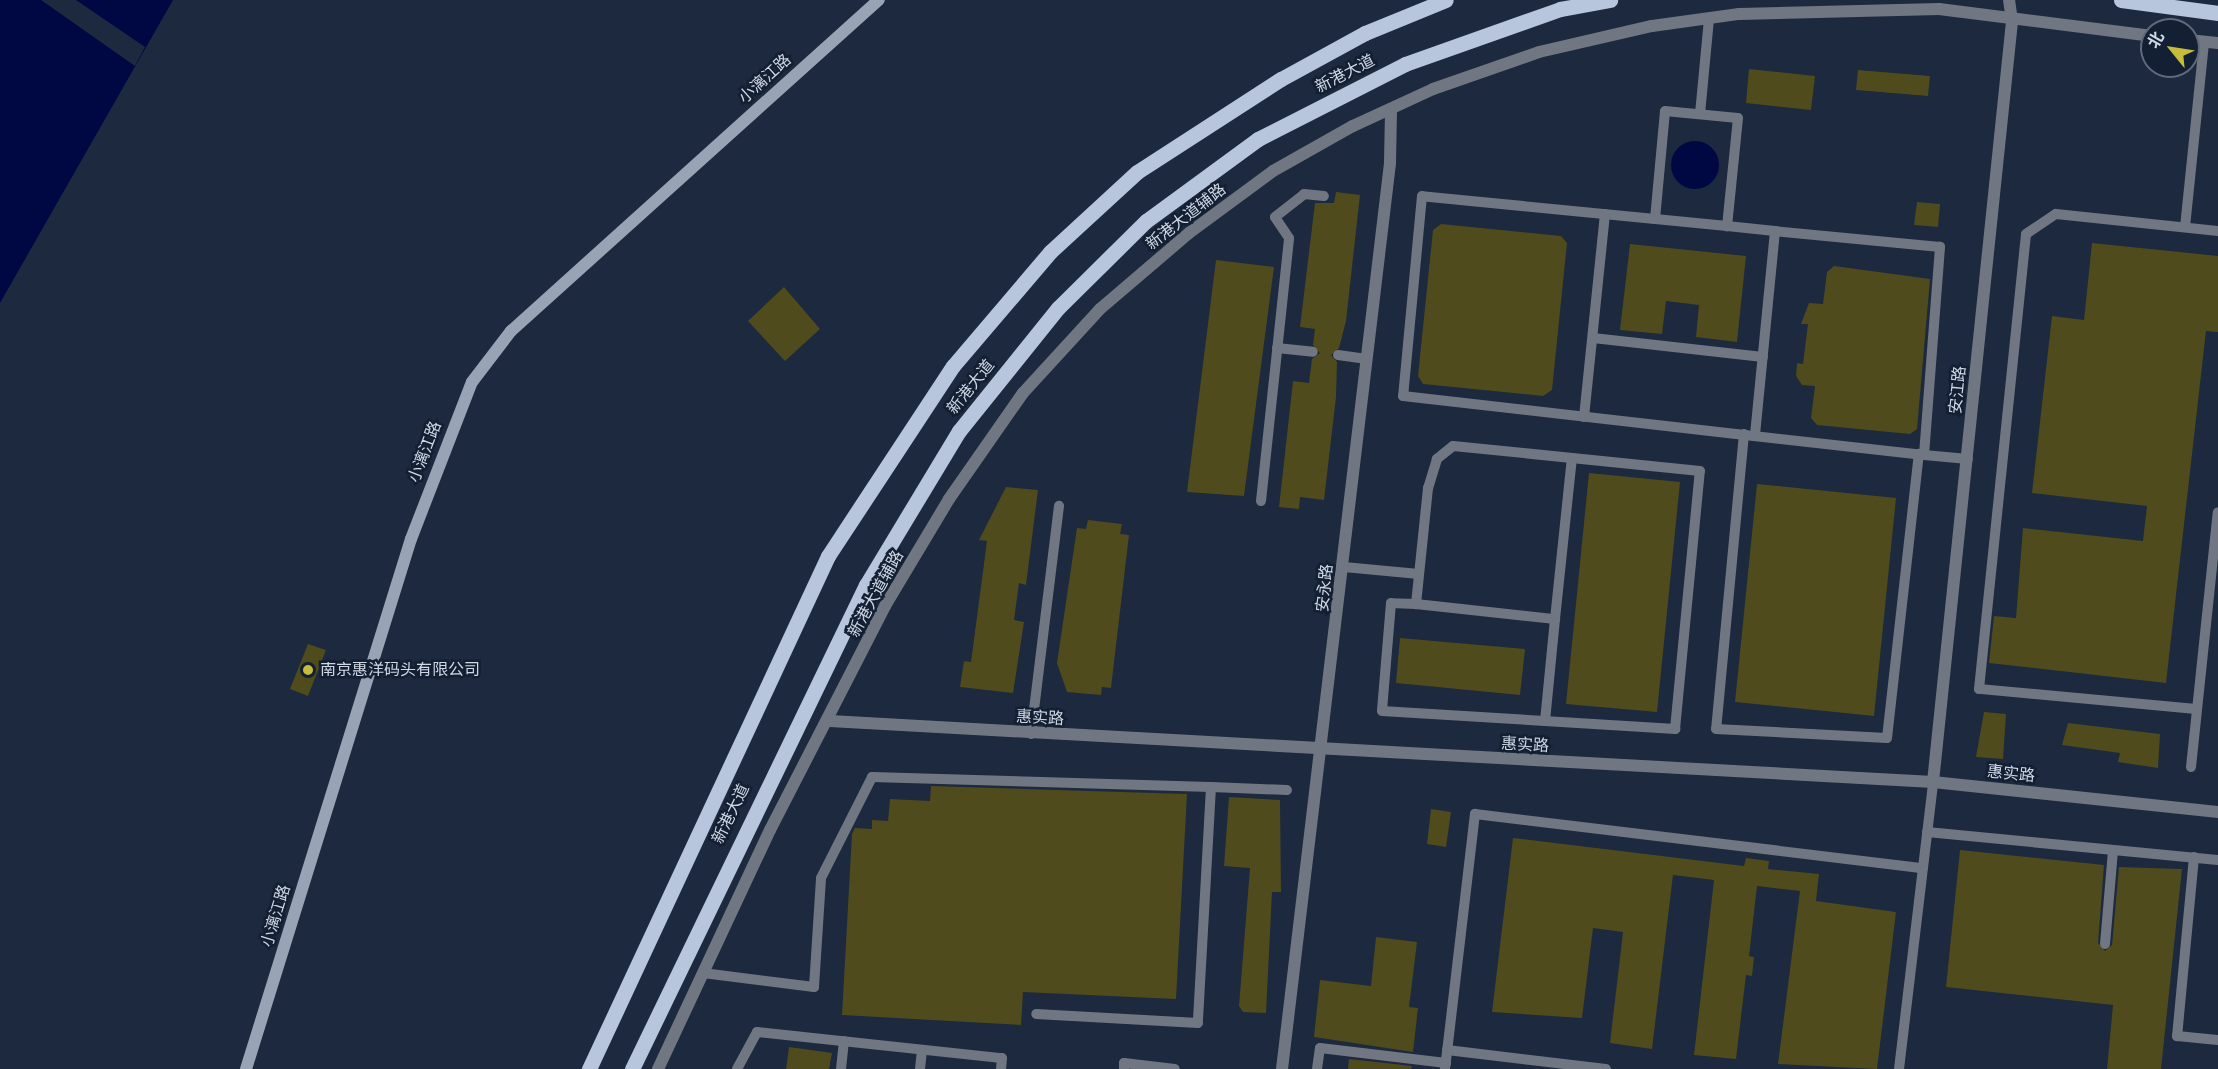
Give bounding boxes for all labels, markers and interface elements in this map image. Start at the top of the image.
north arrow [2140,18,2200,78]
text: 北 [2143,28,2168,51]
street label: 小漓江路 [735,50,795,108]
street label: 新港大道 [1312,51,1378,97]
street label: 新港大道辅路 [1142,180,1230,254]
street label: 新港大道 [943,356,999,418]
street label: 安江路 [1946,365,1970,415]
street label: 小漓江路 [405,419,445,485]
street label: 新港大道辅路 [844,547,908,641]
street label: 安永路 [1313,563,1337,613]
place label: 南京惠洋码头有限公司 [320,660,480,680]
marker: 南京惠洋码头有限公司 [301,663,315,677]
street label: 惠实路 [1016,707,1064,729]
street label: 惠实路 [1501,734,1549,756]
street label: 惠实路 [1986,762,2036,786]
street label: 新港大道 [708,781,754,847]
street label: 小漓江路 [257,883,295,949]

